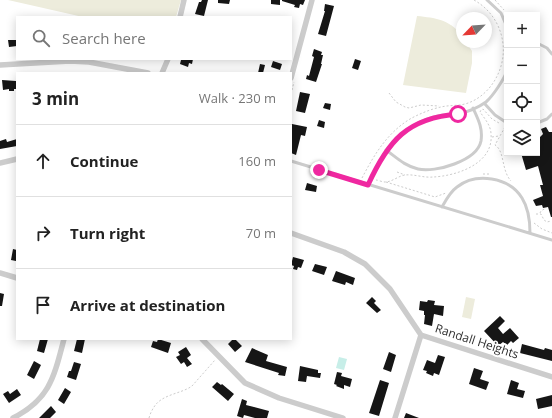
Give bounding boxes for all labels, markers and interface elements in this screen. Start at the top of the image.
north arrow [456,12,492,48]
map controls [504,12,540,156]
button: + [504,12,540,48]
search box [16,16,292,60]
icon: search [30,27,52,49]
text: Search here [62,28,146,48]
button: − [504,48,540,84]
button: locate [504,84,540,120]
text: 3 min [32,87,79,110]
text: Walk · 230 m [199,89,276,107]
route start [449,105,467,123]
button: layers [504,120,540,156]
icon: ahead [32,150,54,172]
text: Continue [70,151,138,171]
text: 160 m [238,152,276,170]
route end [310,161,328,179]
icon: right [32,222,54,244]
text: Turn right [70,223,145,243]
text: 70 m [246,224,276,242]
icon: arrive [32,294,54,316]
text: Arrive at destination [70,295,225,315]
street label: Randall Heights [433,319,521,363]

